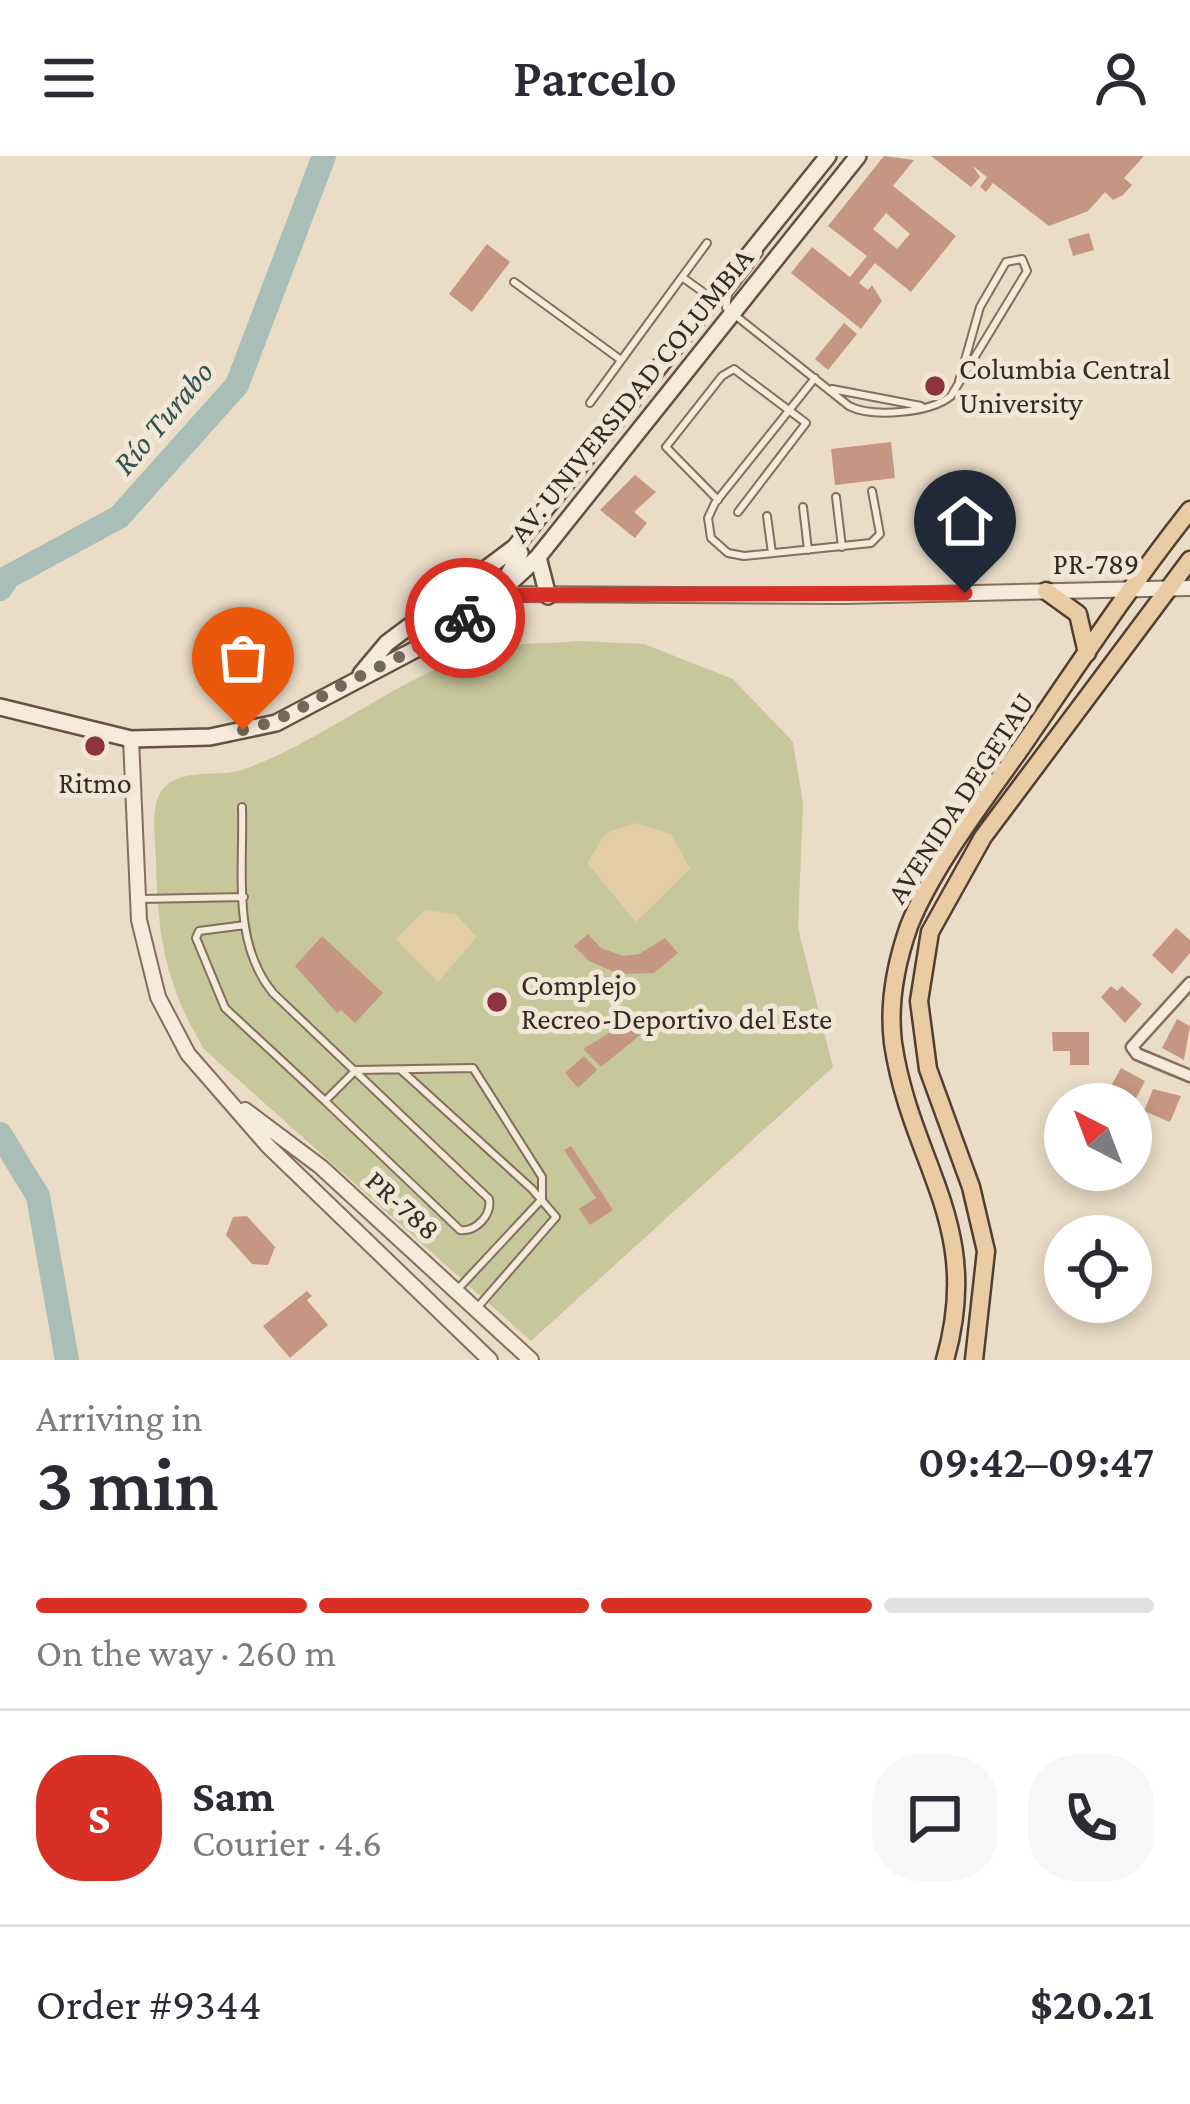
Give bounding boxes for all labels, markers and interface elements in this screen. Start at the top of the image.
icon: menu [36,45,102,111]
icon: person [1088,45,1154,111]
text: Parcelo [513,48,677,108]
street label: AV. UNIVERSIDAD COLUMBIA [502,240,760,548]
place label: Columbia Central University [959,352,1171,420]
water label: Río Turabo [104,353,220,482]
marker: Columbia Central University [922,373,948,399]
pin [914,470,1016,593]
icon: home [932,488,998,554]
street label: PR-789 [1053,547,1139,580]
courier [405,558,525,678]
icon: bike [432,585,498,651]
pin [192,607,294,730]
icon: bag [210,625,276,691]
street label: AVENIDA DEGETAU [879,686,1040,909]
marker: Ritmo [82,733,108,759]
place label: Ritmo [58,766,132,799]
place label: Complejo Recreo-Deportivo del Este [521,968,832,1036]
marker: Complejo Recreo-Deportivo del Este [484,989,510,1015]
north arrow [1044,1083,1152,1191]
map controls [1044,1083,1152,1323]
street label: PR-788 [360,1163,447,1246]
button: locate [1044,1215,1152,1323]
text: Arriving in [36,1396,203,1439]
text: 09:42–09:47 [918,1437,1154,1487]
text: 3 min [36,1440,219,1527]
text: On the way · 260 m [36,1631,336,1674]
button: chat [872,1755,998,1881]
button: phone [1028,1755,1154,1881]
text: Sam [192,1771,275,1821]
text: S [88,1793,110,1843]
text: Courier · 4.6 [192,1821,382,1864]
text: Order #9344 [36,1979,262,2029]
text: $20.21 [1030,1979,1154,2029]

